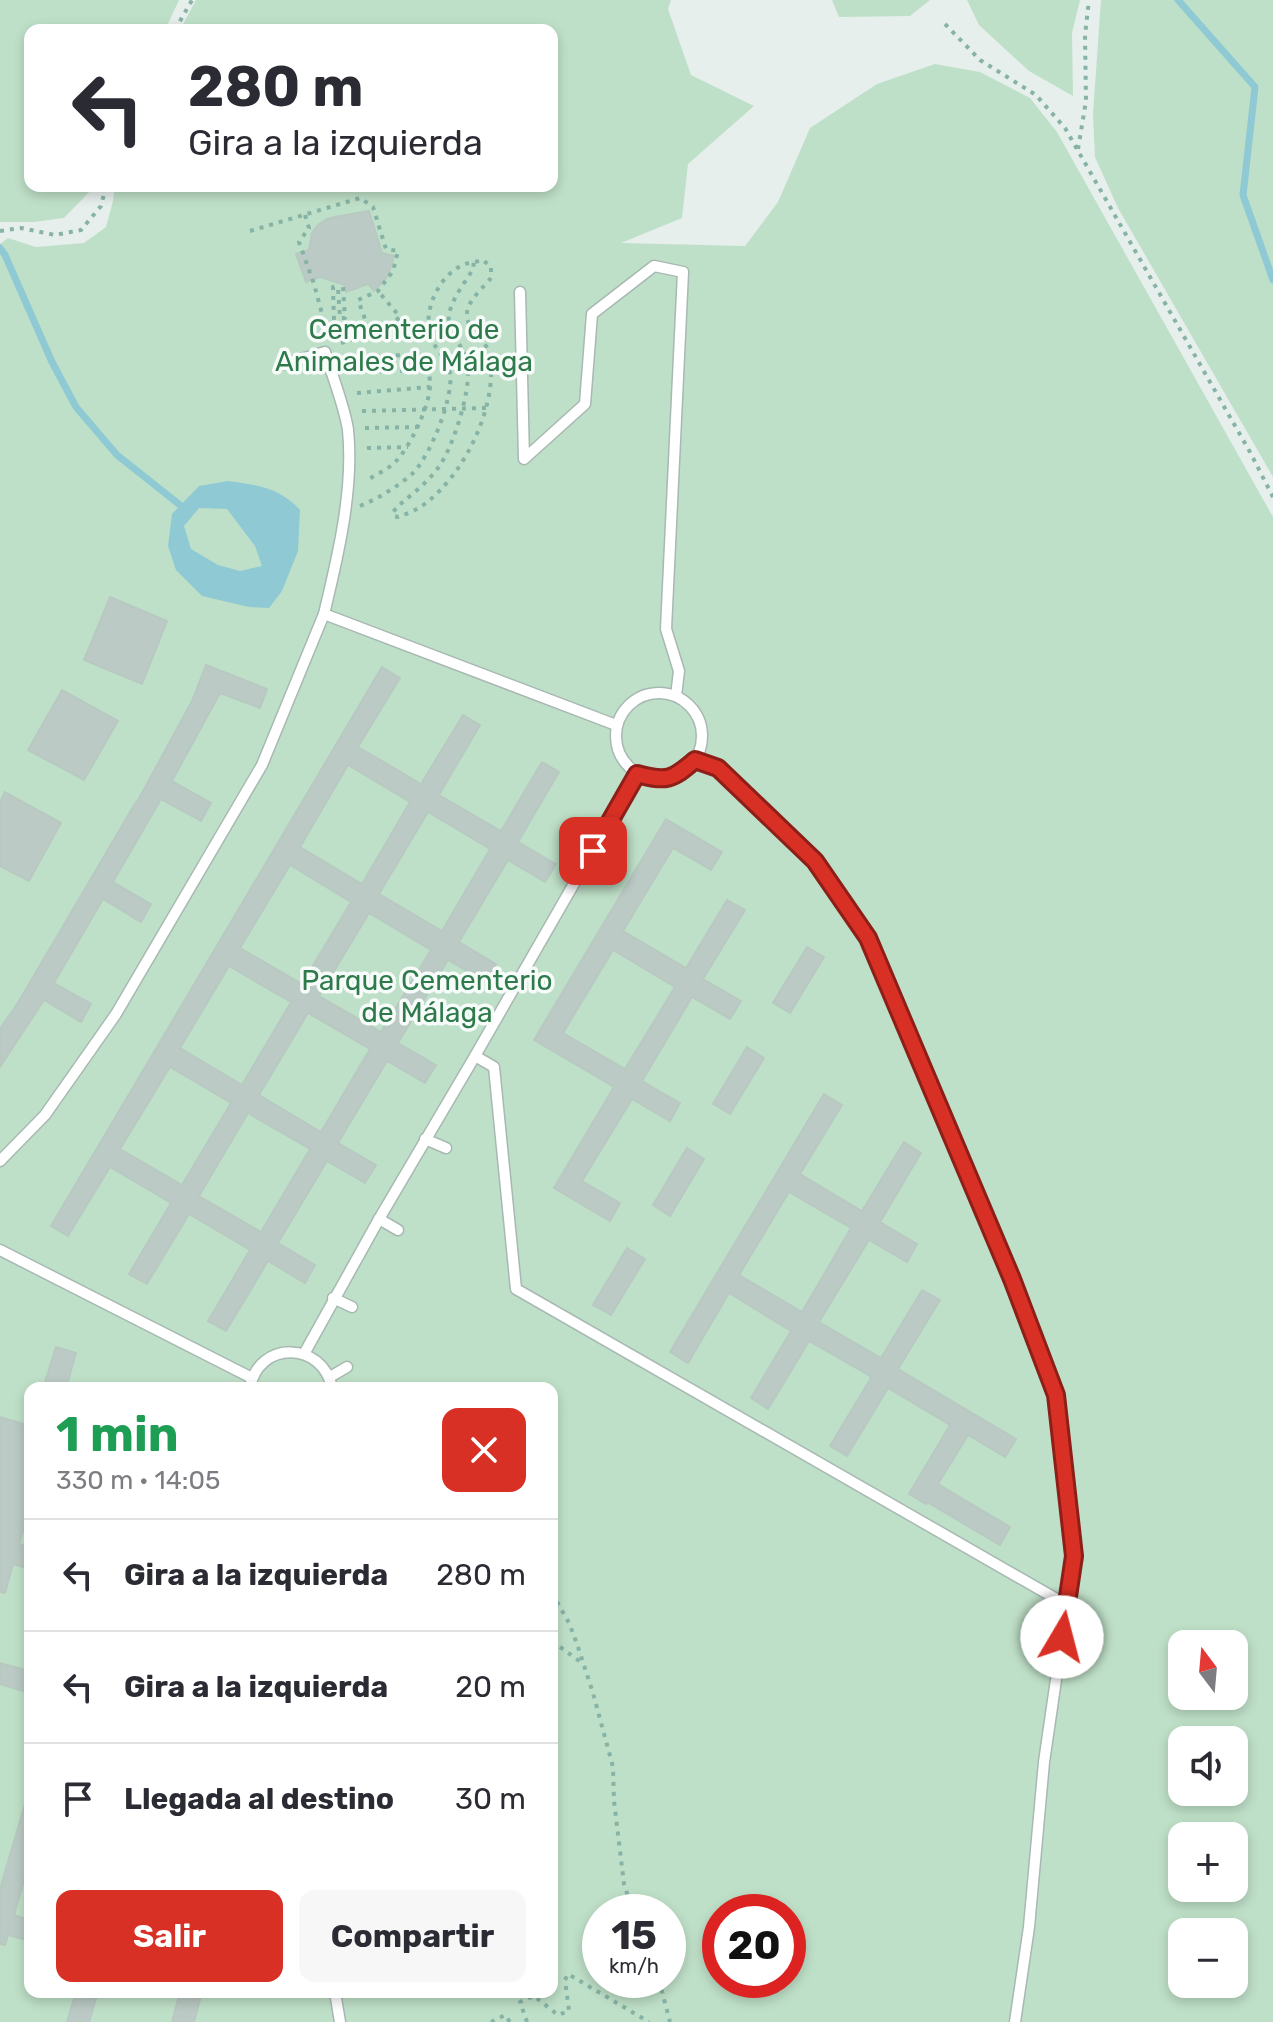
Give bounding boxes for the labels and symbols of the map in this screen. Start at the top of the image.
park label: Cementerio de Animales de Málaga [275,313,533,378]
pin [559,817,627,885]
park label: Parque Cementerio de Málaga [301,964,553,1029]
position arrow [1020,1595,1104,1679]
north arrow [1168,1630,1248,1710]
speed limit sign: 20 [702,1894,806,1998]

